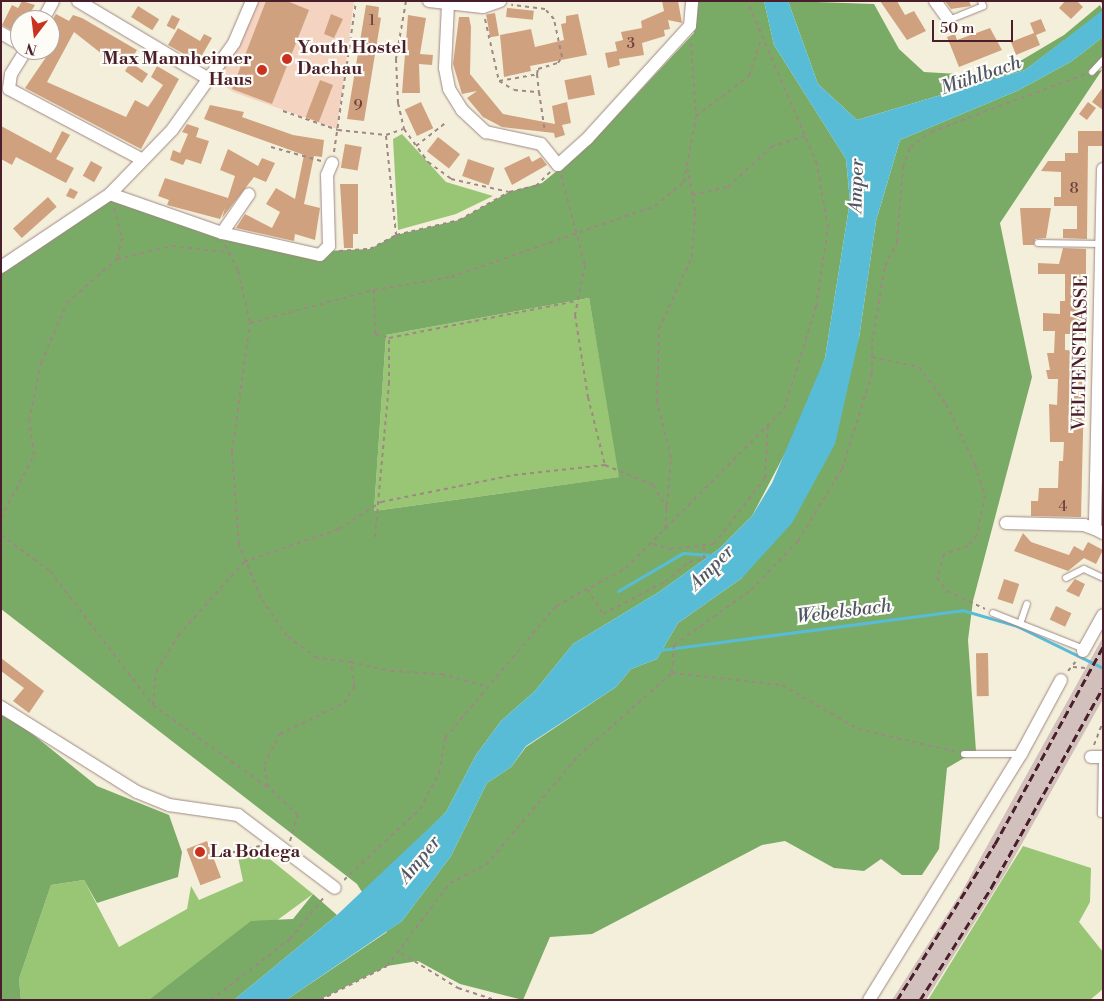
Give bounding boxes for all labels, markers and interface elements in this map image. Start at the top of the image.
north arrow [10,10,60,60]
scale bar [934,10,1015,42]
house number: 1 [369,12,375,30]
text: 50 m [940,19,974,38]
house number: 3 [627,35,635,53]
text: N [24,38,39,59]
place label: Youth Hostel Dachau [297,38,407,80]
place label: Max Mannheimer Haus [102,49,252,92]
water label: Mühlbach [938,52,1024,100]
marker: Youth Hostel Dachau [281,53,293,65]
marker: Max Mannheimer Haus [256,64,268,76]
house number: 9 [353,97,363,115]
water label: Amper [845,158,869,214]
house number: 8 [1069,180,1079,198]
street label: VELTENSTRASSE [1069,275,1093,431]
house number: 4 [1059,498,1067,516]
water label: Amper [685,541,739,595]
water label: Webelsbach [795,595,893,629]
water label: Amper [394,832,446,888]
place label: La Bodega [210,841,300,863]
marker: La Bodega [194,846,206,858]

